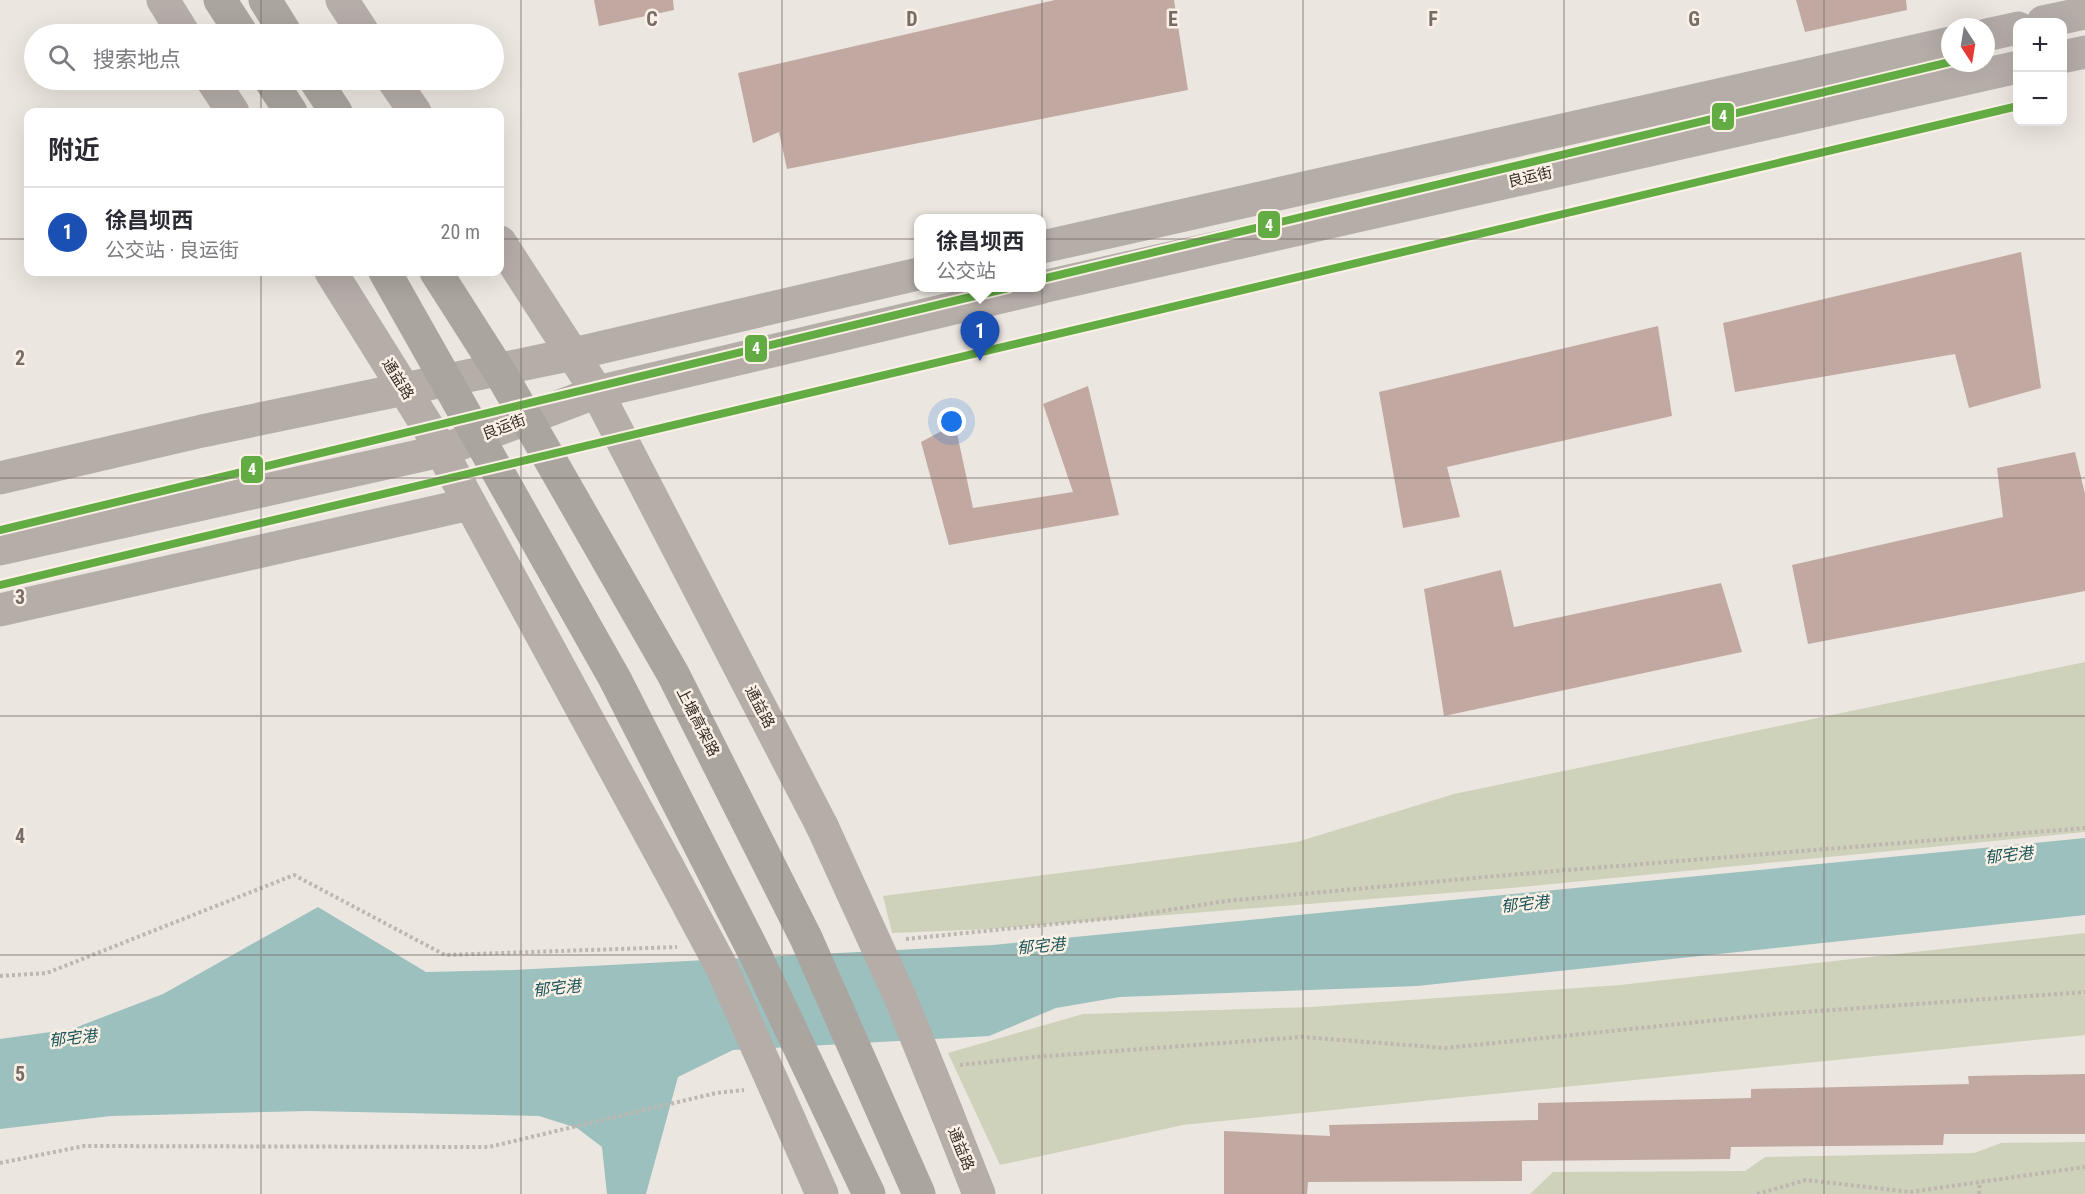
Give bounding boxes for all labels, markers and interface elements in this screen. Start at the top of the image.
text: C [646,7,658,31]
text: D [906,7,918,31]
text: E [1168,7,1178,31]
text: F [1428,7,1438,31]
text: G [1688,7,1700,31]
north arrow [1941,18,1995,72]
map controls [2013,18,2067,126]
button: + [2013,18,2067,72]
search box [24,24,504,90]
icon: search [45,41,78,74]
text: 搜索地点 [93,47,181,72]
button: − [2013,72,2067,126]
line badge: 4 [1711,102,1735,131]
text: 4 [1719,107,1727,126]
text: 附近 [48,135,100,165]
street label: 良运街 [1506,163,1554,191]
text: 徐昌坝西 [105,208,193,233]
line badge: 4 [1257,210,1281,239]
popup [914,214,1046,292]
text: 4 [1265,216,1273,235]
text: 1 [62,220,73,244]
text: 20 m [441,220,480,244]
text: 徐昌坝西 [936,229,1024,254]
text: 公交站 · 良运街 [105,238,239,262]
text: 公交站 [936,259,996,283]
pin: 1 [960,312,1000,361]
line badge: 4 [744,334,768,363]
text: 4 [752,339,760,358]
text: 2 [15,346,25,370]
street label: 通益路 [378,355,418,403]
your location [937,407,966,436]
street label: 良运街 [480,411,528,443]
line badge: 4 [240,455,264,484]
text: 4 [248,460,256,479]
text: 3 [15,585,25,609]
street label: 通益路 [741,683,779,731]
street label: 上塘高架路 [673,684,723,760]
text: 4 [15,824,25,848]
water label: 郁宅港 [1984,843,2036,867]
water label: 郁宅港 [1500,892,1552,916]
water label: 郁宅港 [1016,934,1068,958]
water label: 郁宅港 [532,976,584,1000]
water label: 郁宅港 [48,1026,100,1050]
text: 5 [15,1062,25,1086]
street label: 通益路 [944,1125,978,1173]

